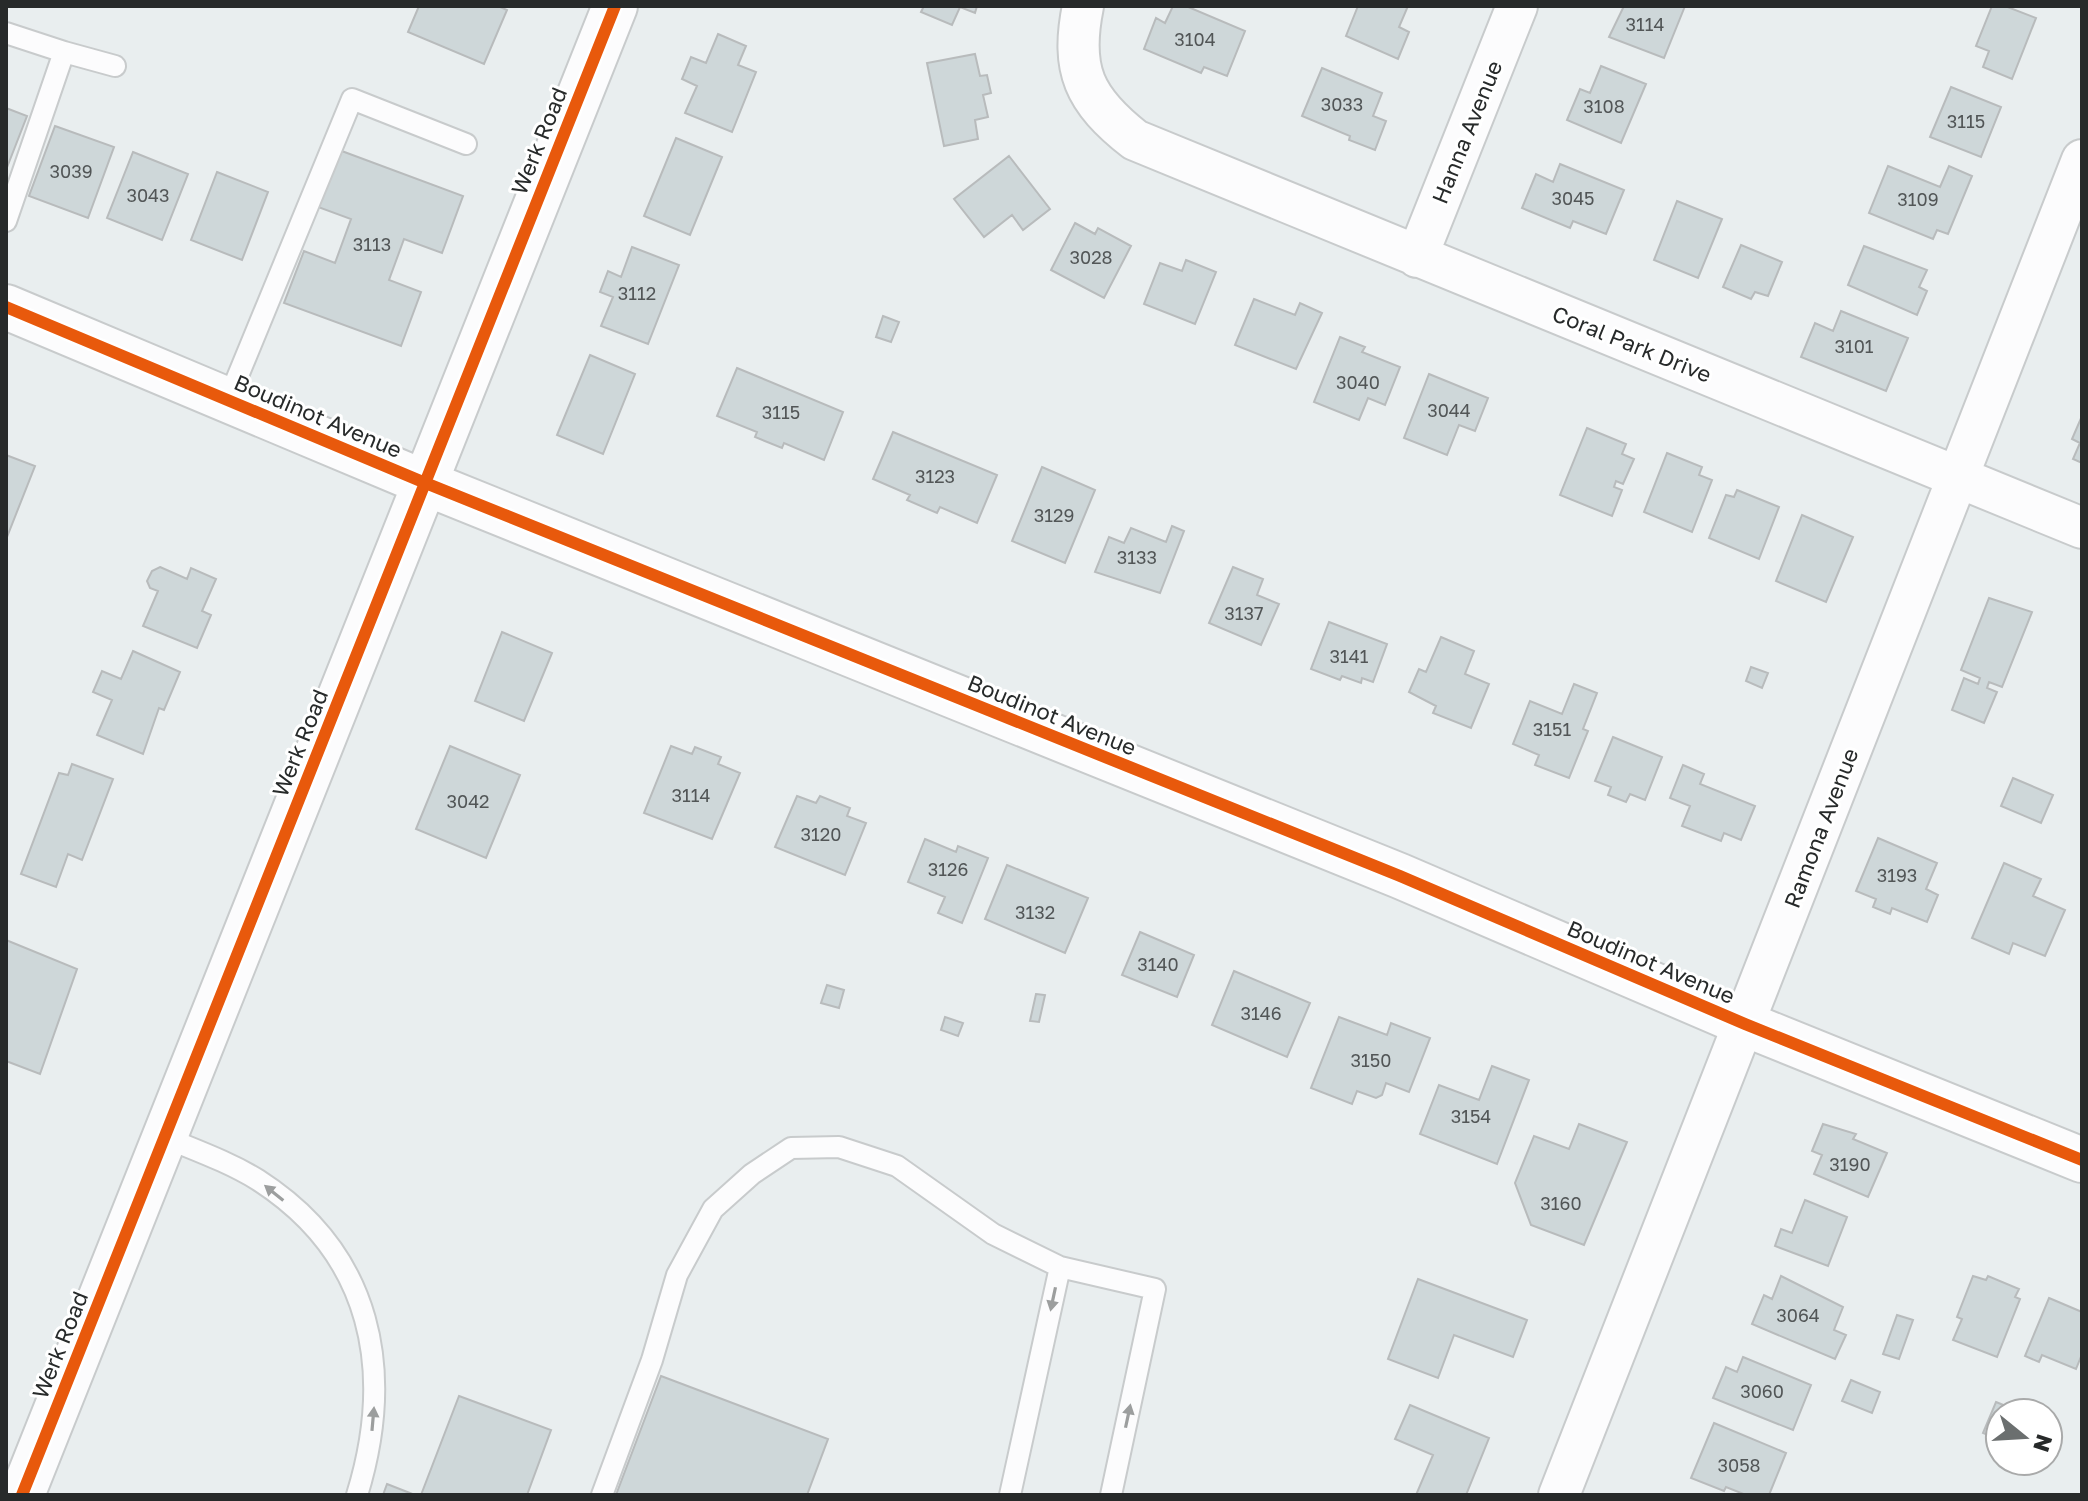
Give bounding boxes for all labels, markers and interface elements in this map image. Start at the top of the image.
house number: 3114 [1626,13,1664,35]
house number: 3104 [1174,28,1216,50]
street label: Hanna Avenue [1426,56,1507,207]
street label: Werk Road [505,83,572,198]
house number: 3033 [1321,93,1363,115]
house number: 3108 [1583,95,1625,117]
house number: 3115 [1947,110,1985,132]
house number: 3039 [49,160,93,182]
house number: 3043 [126,184,170,206]
house number: 3045 [1551,187,1595,209]
house number: 3109 [1897,188,1939,210]
house number: 3113 [353,233,391,255]
house number: 3028 [1069,246,1113,268]
house number: 3112 [618,282,656,304]
street label: Coral Park Drive [1549,299,1716,388]
house number: 3101 [1834,335,1874,357]
street label: Boudinot Avenue [230,368,406,463]
house number: 3040 [1336,371,1380,393]
house number: 3044 [1427,399,1471,421]
house number: 3115 [762,401,800,423]
house number: 3123 [915,465,955,487]
house number: 3129 [1034,504,1074,526]
house number: 3133 [1117,546,1157,568]
house number: 3137 [1224,602,1264,624]
house number: 3141 [1330,645,1369,667]
street label: Boudinot Avenue [964,668,1140,761]
street label: Werk Road [266,685,333,800]
house number: 3151 [1533,718,1571,740]
street label: Ramona Avenue [1778,744,1863,912]
house number: 3114 [672,784,710,806]
house number: 3042 [446,790,490,812]
house number: 3120 [801,823,841,845]
house number: 3126 [928,858,968,880]
house number: 3193 [1877,864,1917,886]
house number: 3132 [1015,901,1055,923]
street label: Boudinot Avenue [1563,914,1739,1009]
house number: 3140 [1137,953,1179,975]
house number: 3146 [1240,1002,1282,1024]
house number: 3150 [1351,1049,1391,1071]
house number: 3154 [1451,1105,1491,1127]
house number: 3190 [1829,1153,1871,1175]
one-way arrow [264,1185,284,1202]
house number: 3160 [1540,1192,1582,1214]
street label: Werk Road [26,1287,93,1402]
one-way arrow [1046,1287,1059,1312]
house number: 3064 [1776,1304,1820,1326]
house number: 3060 [1740,1380,1784,1402]
north arrow [1984,1397,2064,1477]
one-way arrow [1122,1403,1135,1428]
one-way arrow [367,1406,380,1431]
text: N [2028,1431,2059,1455]
house number: 3058 [1717,1454,1761,1476]

